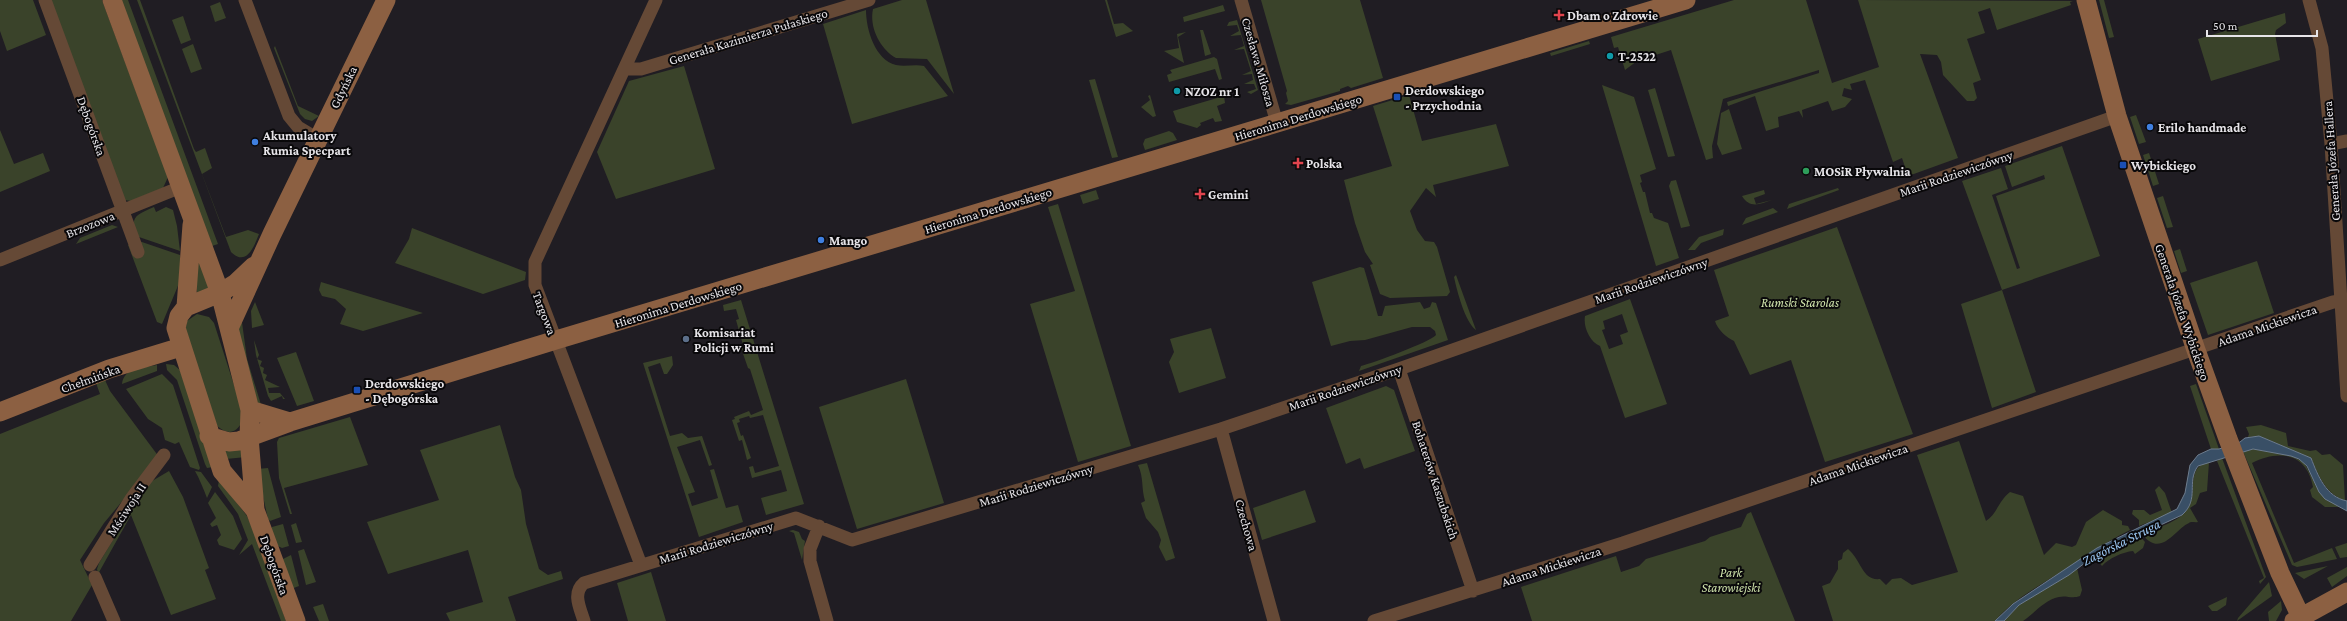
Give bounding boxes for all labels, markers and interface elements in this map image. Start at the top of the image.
street label: Generała Kazimierza Pułaskiego [667,5,829,68]
place label: Dbam o Zdrowie [1567,8,1658,23]
marker: Dbam o Zdrowie [1554,10,1564,20]
scale bar [2207,12,2317,38]
street label: Czesława Miłosza [1239,16,1278,108]
text: 50 m [2213,19,2238,33]
place label: T-2522 [1618,49,1656,64]
marker: T-2522 [1605,51,1615,61]
street label: Gdyńska [327,64,360,111]
place label: Derdowskiego - Przychodnia [1405,83,1485,113]
place label: NZOZ nr 1 [1185,84,1239,99]
marker: NZOZ nr 1 [1172,86,1182,96]
street label: Hieronima Derdowskiego [1233,91,1364,144]
marker: Derdowskiego - Przychodnia [1392,92,1402,102]
street label: Dębogórska [74,95,109,158]
street label: Generała Józefa Hallera [2320,100,2343,221]
place label: Erilo handmade [2158,120,2246,135]
marker: Erilo handmade [2145,122,2155,132]
place label: Akumulatory Rumia Specpart [262,128,351,158]
marker: Akumulatory Rumia Specpart [250,137,260,147]
street label: Marii Rodziewiczówny [1898,147,2016,200]
place label: Polska [1306,156,1343,171]
marker: Polska [1293,158,1303,168]
place label: Wybickiego [2130,158,2196,173]
marker: Wybickiego [2118,160,2128,170]
place label: MOSiR Pływalnia [1814,164,1911,179]
marker: MOSiR Pływalnia [1801,166,1811,176]
street label: Hieronima Derdowskiego [923,184,1054,237]
place label: Gemini [1208,187,1249,202]
marker: Gemini [1195,189,1205,199]
street label: Brzozowa [64,208,117,241]
place label: Mango [829,233,868,248]
marker: Mango [816,235,826,245]
street label: Generała Józefa Wybickiego [2152,242,2213,383]
street label: Marii Rodziewiczówny [1593,254,1711,307]
street label: Hieronima Derdowskiego [613,278,744,331]
street label: Targowa [529,289,560,337]
park label: Rumski Starolas [1761,295,1839,310]
street label: Adama Mickiewicza [2216,301,2319,349]
place label: Komisariat Policji w Rumi [694,325,774,356]
marker: Komisariat Policji w Rumi [681,334,691,344]
street label: Chełmińska [59,361,122,396]
street label: Marii Rodziewiczówny [1287,361,1405,414]
place label: Derdowskiego - Dębogórska [365,376,445,406]
marker: Derdowskiego - Dębogórska [352,385,362,395]
street label: Bohaterów Kaszubskich [1409,419,1462,541]
street label: Adama Mickiewicza [1807,440,1910,488]
street label: Marii Rodziewiczówny [977,461,1096,510]
street label: Mściwoja II [104,480,150,539]
street label: Czechowa [1232,498,1261,553]
water label: Zagórska Struga [2079,515,2163,569]
street label: Marii Rodziewiczówny [657,518,776,567]
street label: Dębogórska [257,534,292,597]
street label: Adama Mickiewicza [1499,543,1603,590]
park label: Park Starowiejski [1701,565,1761,596]

